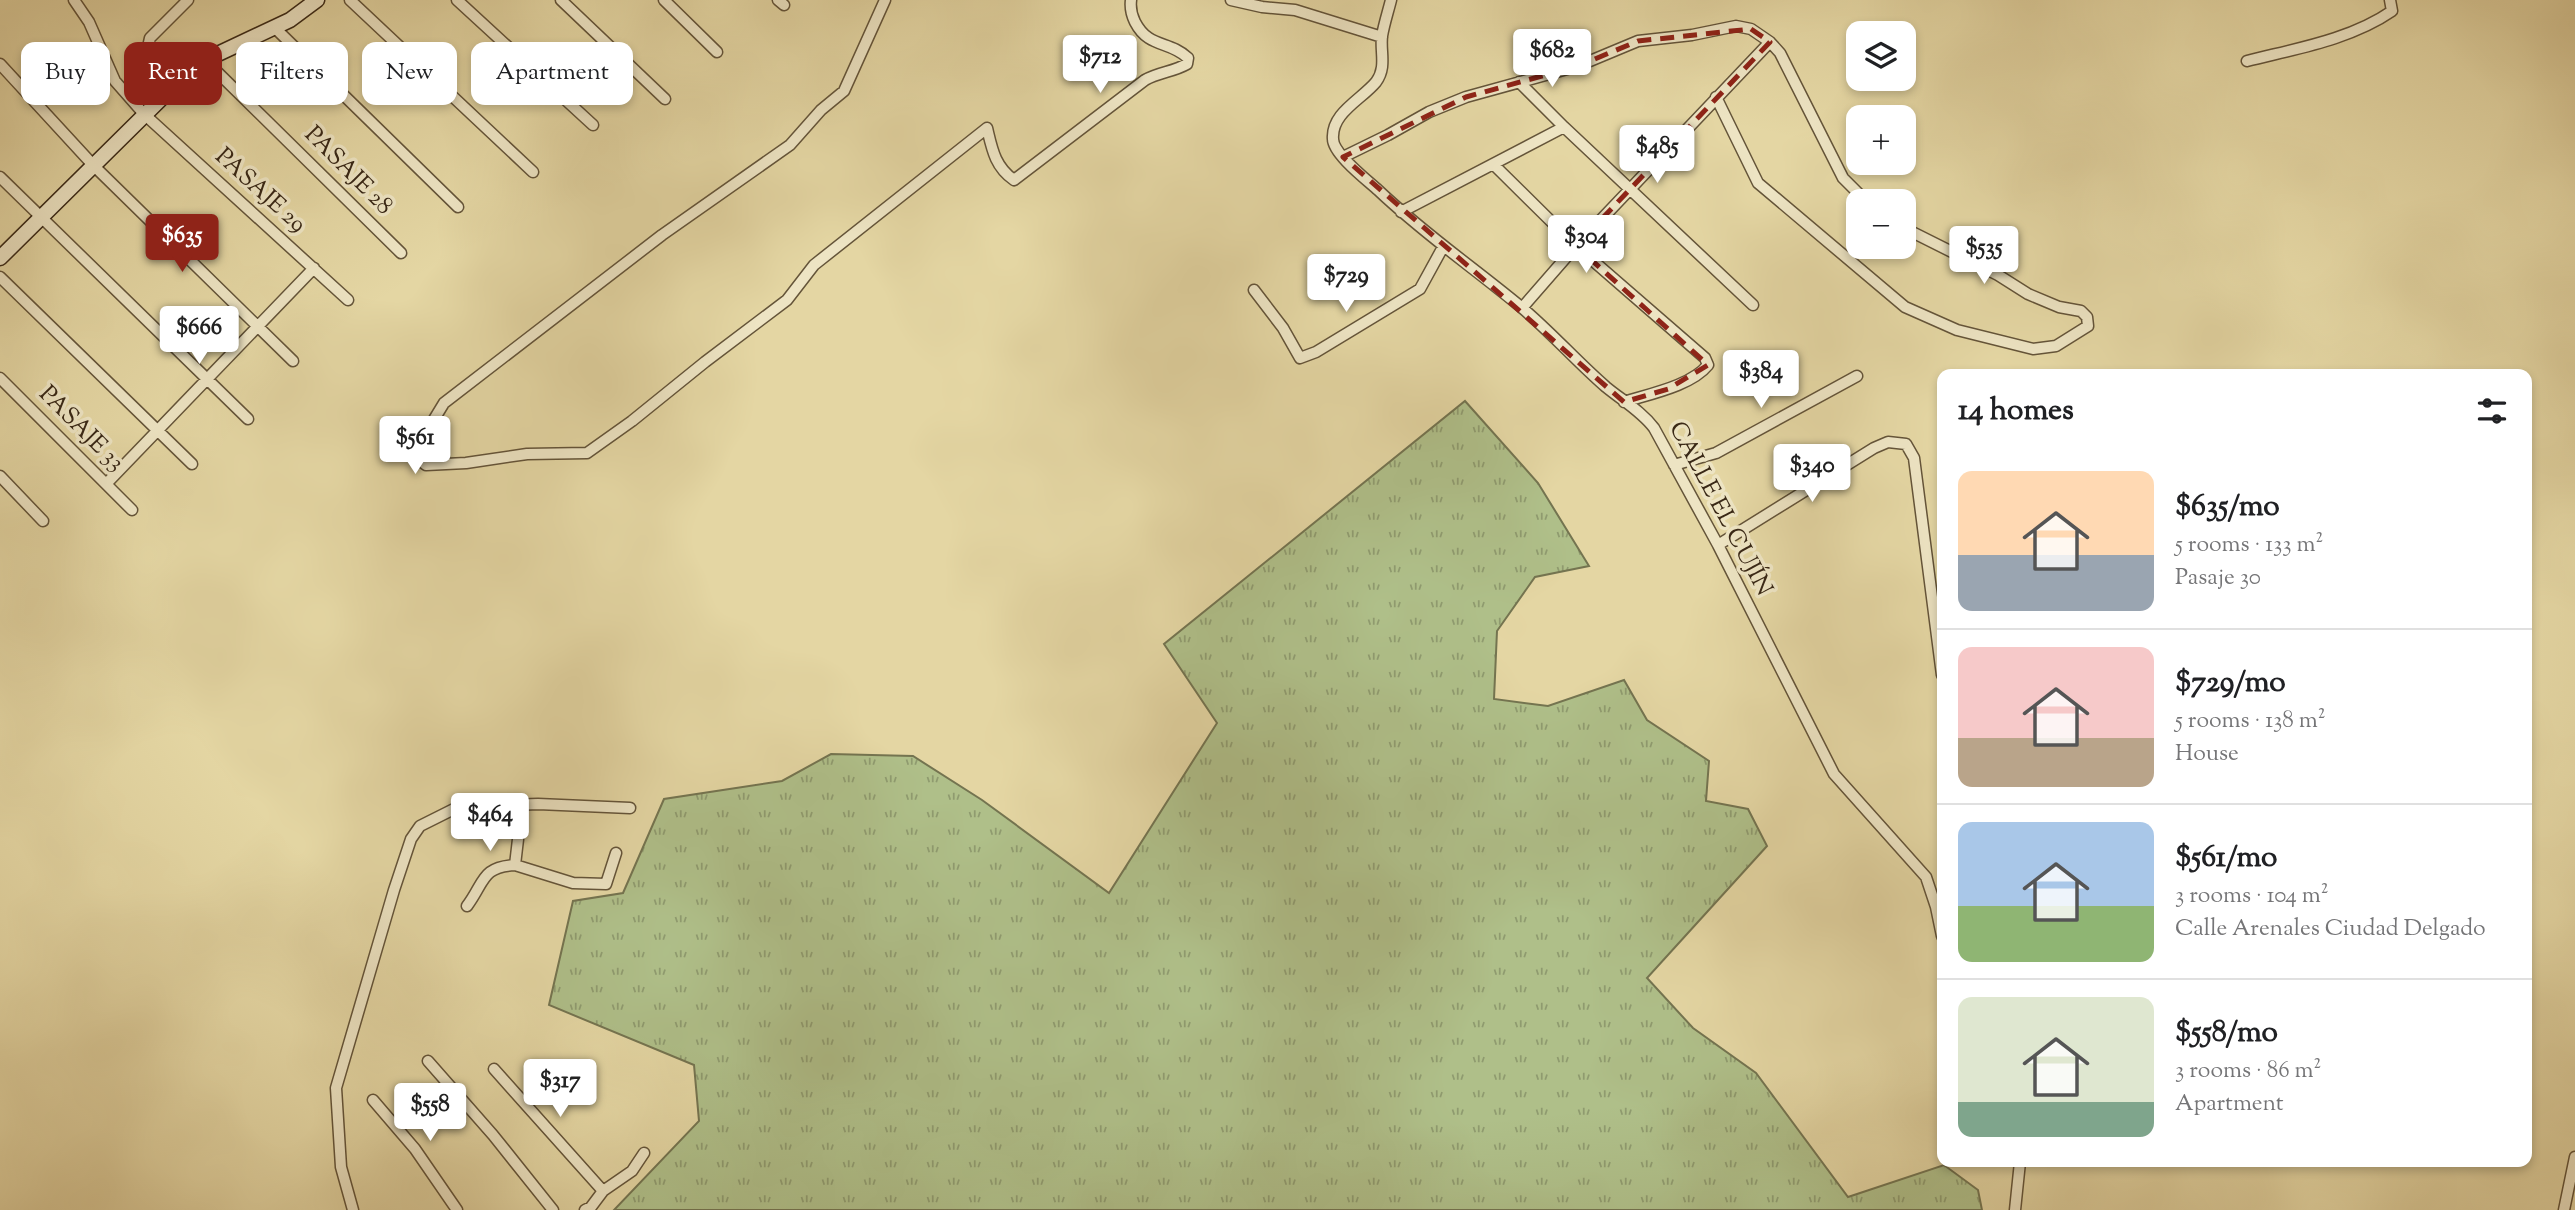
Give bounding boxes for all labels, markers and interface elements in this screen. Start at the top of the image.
map controls [1846,21,1916,259]
button: layers [1846,21,1916,91]
pin: $682 [1511,29,1593,89]
text: $682 [1529,35,1575,68]
pin: $712 [1059,36,1141,95]
text: $712 [1079,41,1121,74]
chip: Buy [21,42,110,105]
chip: Rent [124,42,222,105]
chip: Filters [236,42,348,105]
chip: New [362,42,457,105]
chip: Apartment [471,42,633,105]
button: + [1846,105,1916,175]
street label: PASAJE 28 [296,119,400,223]
pin: $485 [1616,125,1698,185]
text: $485 [1635,131,1679,164]
street label: PASAJE 29 [207,141,313,241]
button: − [1846,189,1916,259]
pin: $635 [141,215,223,274]
pin: $304 [1545,216,1627,275]
text: $635 [162,220,202,253]
text: $304 [1564,221,1608,254]
pin: $535 [1943,226,2025,286]
text: $535 [1965,232,2003,265]
pin: $729 [1305,254,1387,314]
text: $729 [1323,260,1369,293]
pin: $666 [158,306,240,366]
text: $666 [176,312,222,345]
pin: $384 [1720,350,1802,410]
text: $384 [1739,356,1783,389]
street label: PASAJE 33 [30,378,132,480]
text: 14 homes [1958,390,2074,433]
icon: filters [2473,392,2511,430]
pin: $561 [374,416,456,476]
street label: CALLE EL CUJÍN [1660,416,1780,602]
text: $561 [395,422,435,455]
pin: $340 [1771,444,1853,504]
text: $340 [1789,450,1835,483]
text: $635/mo [2175,486,2280,529]
icon: home [2014,499,2098,583]
text: 5 rooms · 133 m² [2175,529,2323,562]
text: Pasaje 30 [2175,562,2261,595]
text: $729/mo [2175,662,2286,705]
icon: home [2014,675,2098,759]
text: 5 rooms · 138 m² [2175,705,2326,738]
text: House [2175,738,2239,771]
pin: $464 [449,794,531,853]
text: $464 [467,799,513,832]
text: $561/mo [2175,837,2277,880]
icon: home [2014,850,2098,934]
text: 3 rooms · 104 m² [2175,880,2329,913]
text: Calle Arenales Ciudad Delgado [2175,913,2486,946]
text: $558/mo [2175,1012,2278,1055]
icon: home [2014,1025,2098,1109]
text: 3 rooms · 86 m² [2175,1055,2321,1088]
pin: $317 [519,1060,601,1119]
text: $317 [540,1065,580,1098]
pin: $558 [389,1084,471,1143]
text: Apartment [2175,1088,2284,1121]
text: $558 [410,1089,450,1122]

